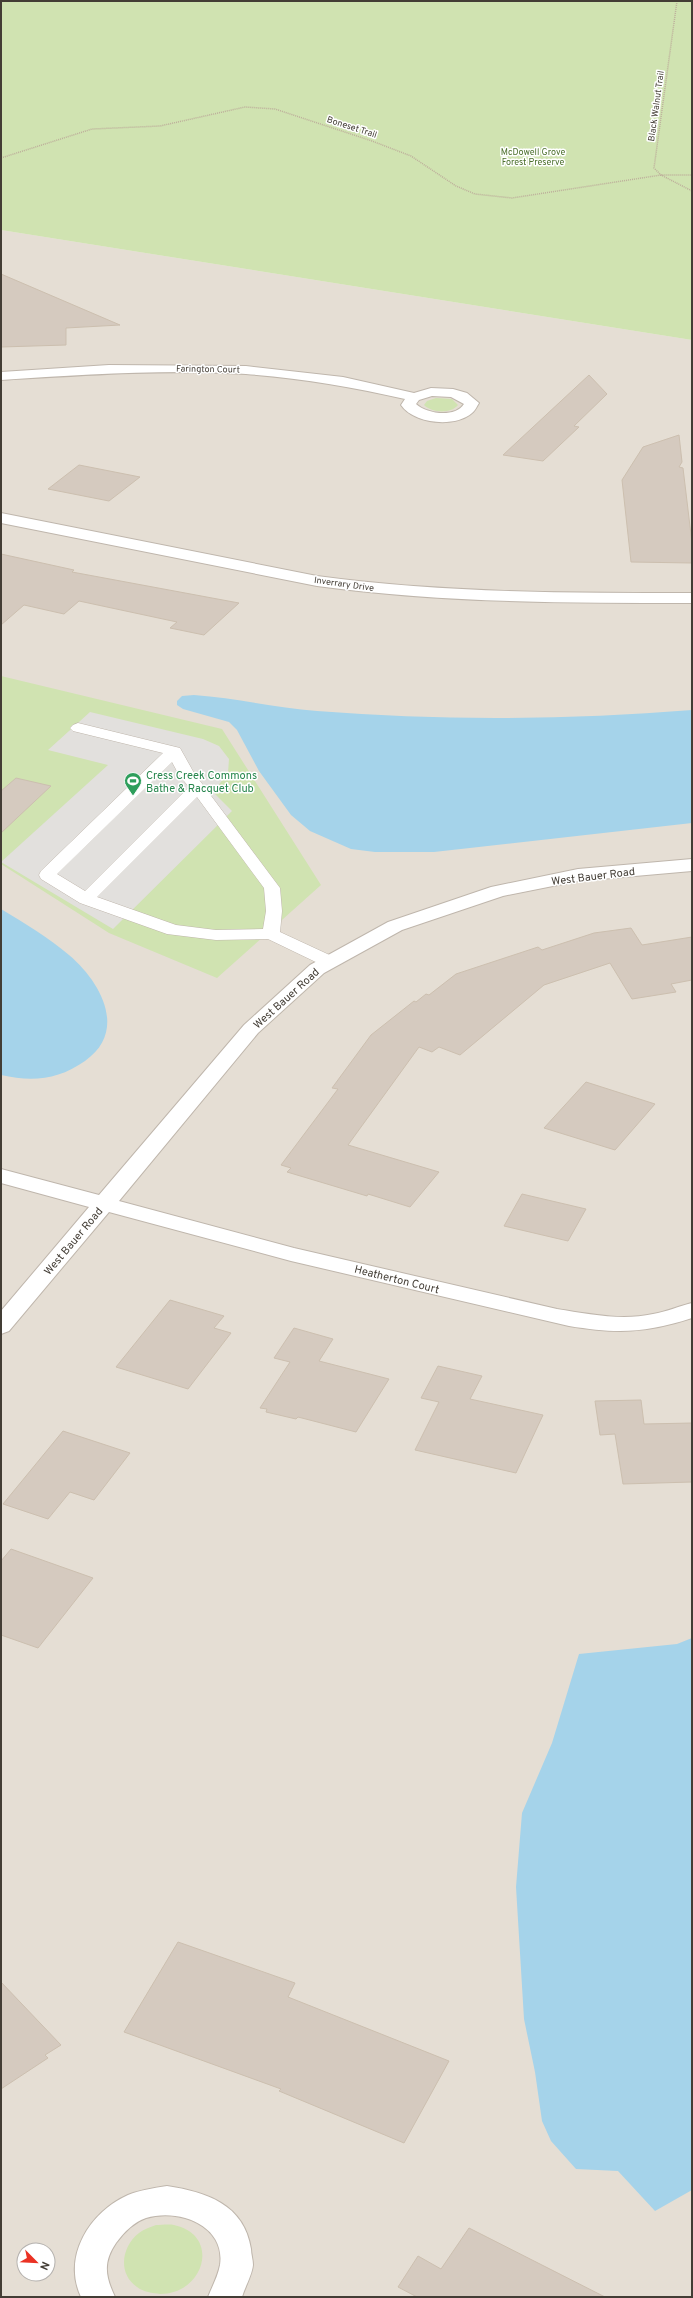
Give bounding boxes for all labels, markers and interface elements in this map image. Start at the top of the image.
street label: Black Walnut Trail [646,70,667,142]
street label: Boneset Trail [325,114,378,141]
park label: McDowell Grove Forest Preserve [501,147,565,168]
street label: Farington Court [176,363,240,376]
street label: Inverrary Drive [313,575,375,594]
place label: Cress Creek Commons Bathe & Racquet Club [146,769,257,796]
sports icon: Cress Creek Commons Bathe & Racquet Club [123,771,143,796]
street label: West Bauer Road [550,865,636,889]
street label: West Bauer Road [251,965,323,1032]
street label: West Bauer Road [41,1205,106,1278]
street label: Heatherton Court [353,1263,441,1297]
north arrow [16,2242,56,2282]
text: N [36,2259,52,2272]

